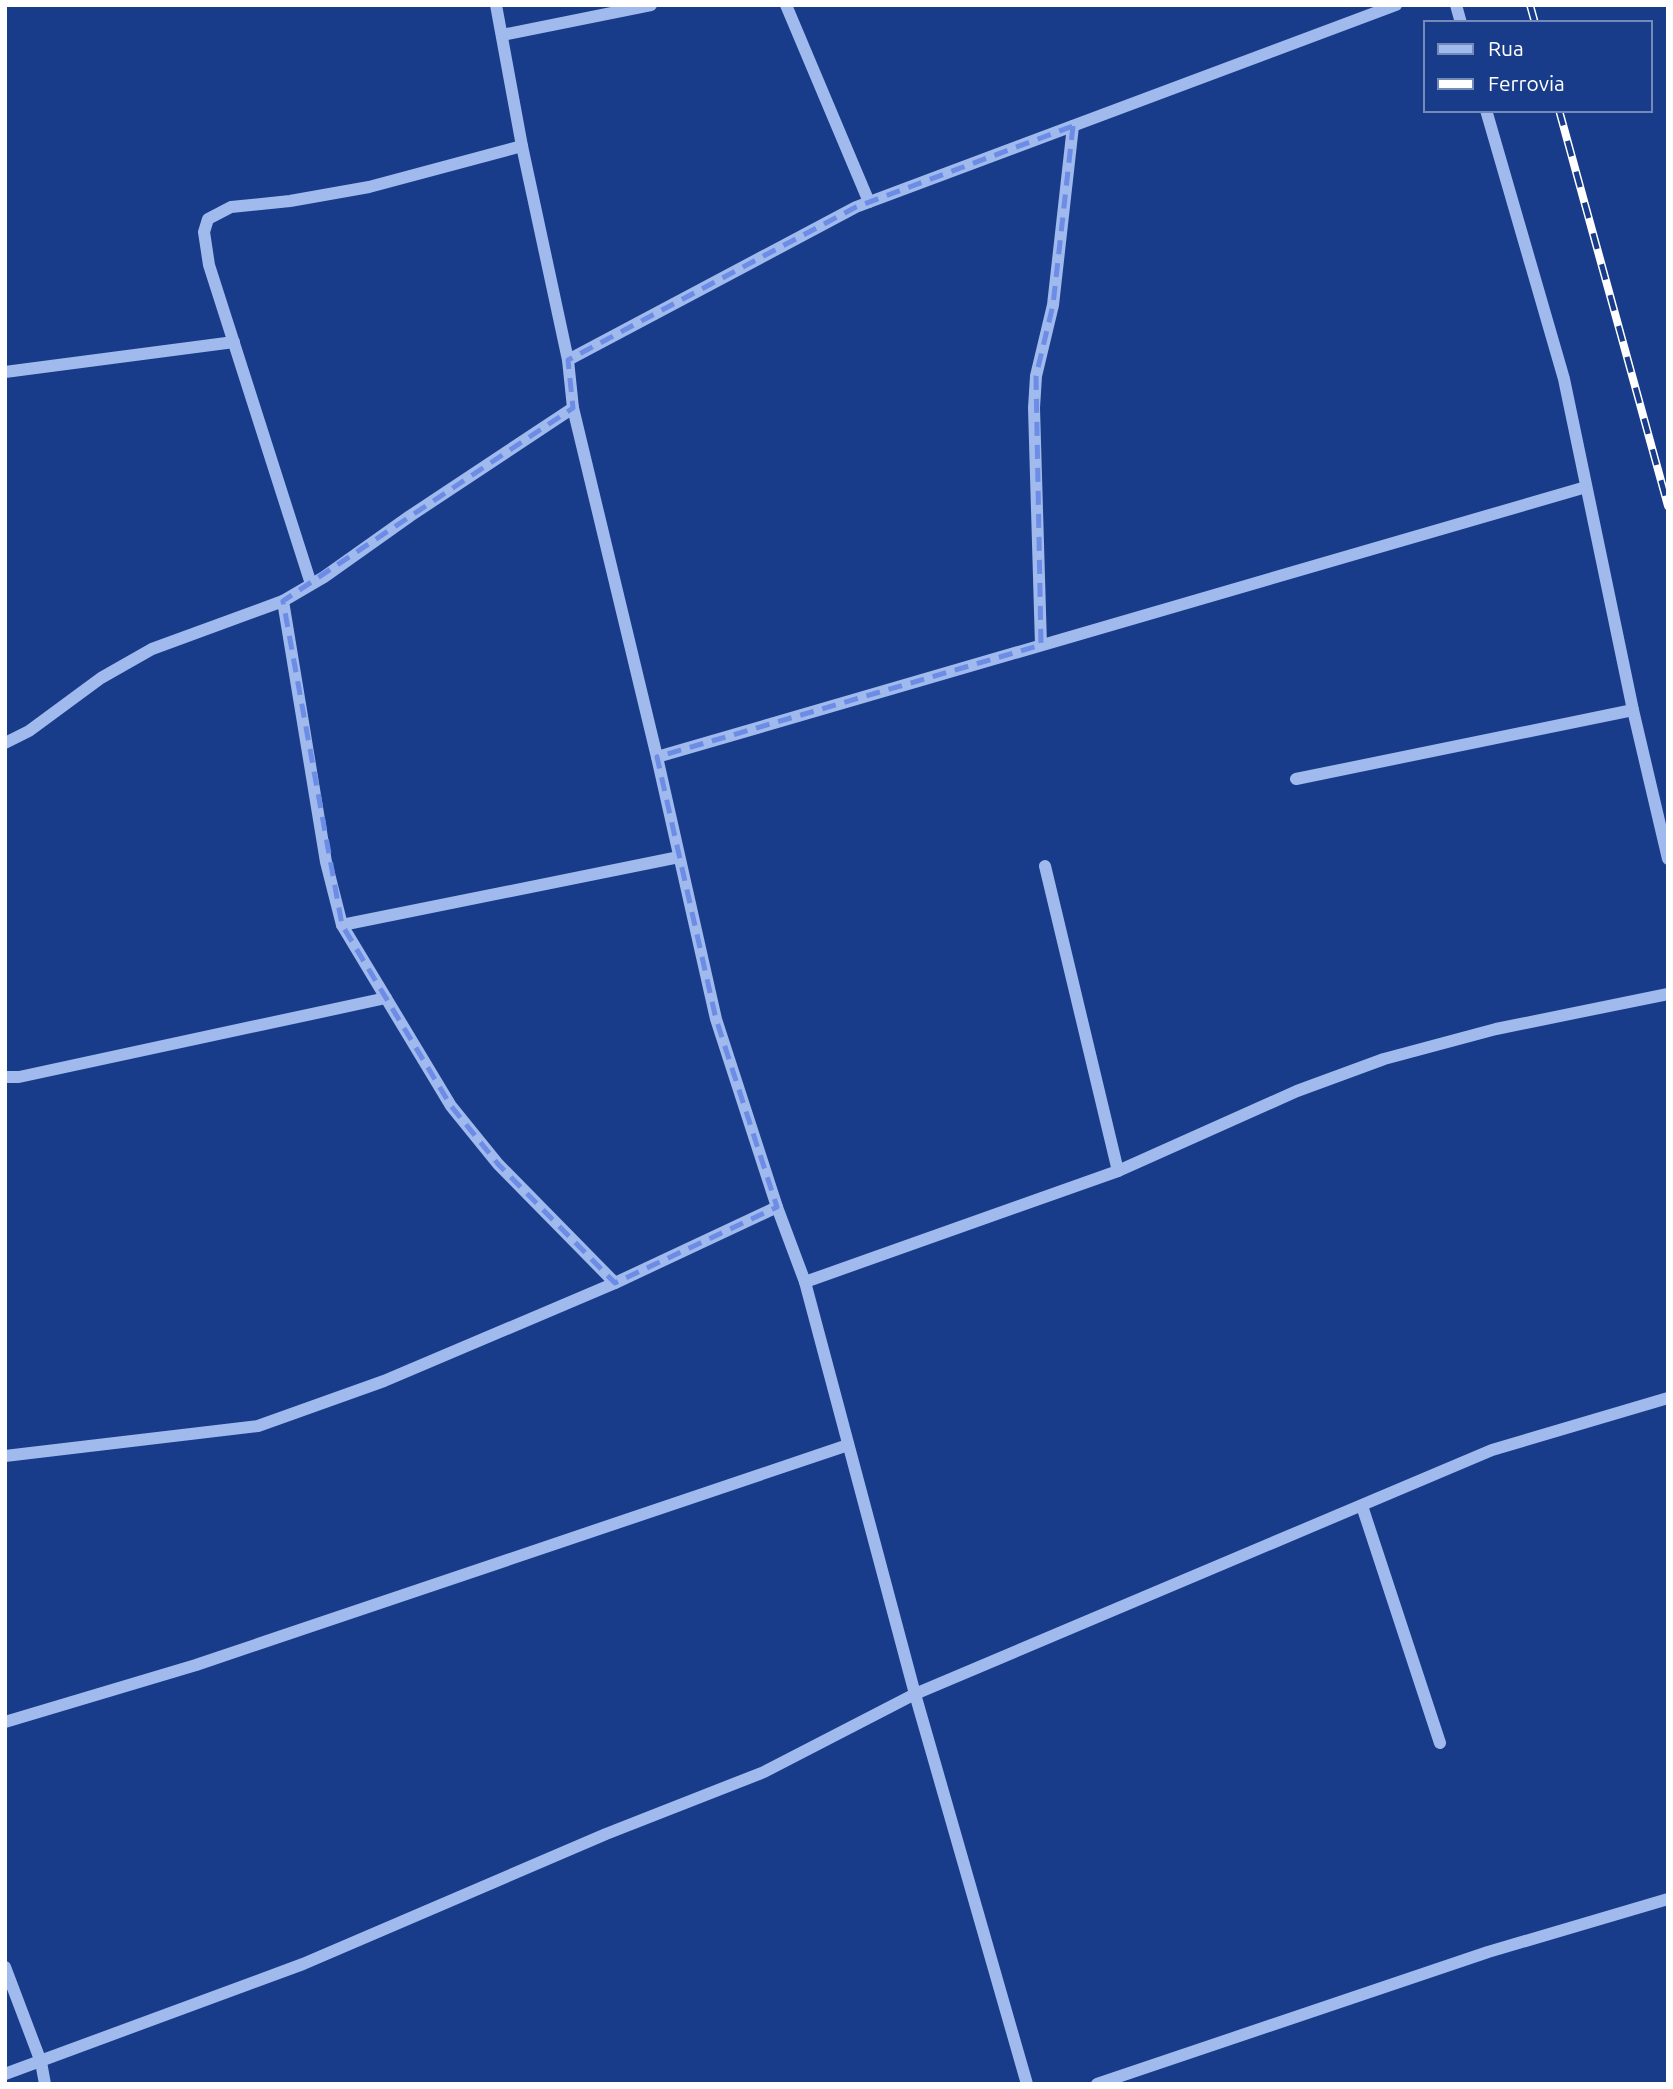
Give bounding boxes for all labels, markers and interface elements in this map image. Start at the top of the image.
legend [1424,21,1652,112]
text: Rua [1488,36,1524,60]
text: Ferrovia [1488,71,1565,95]

